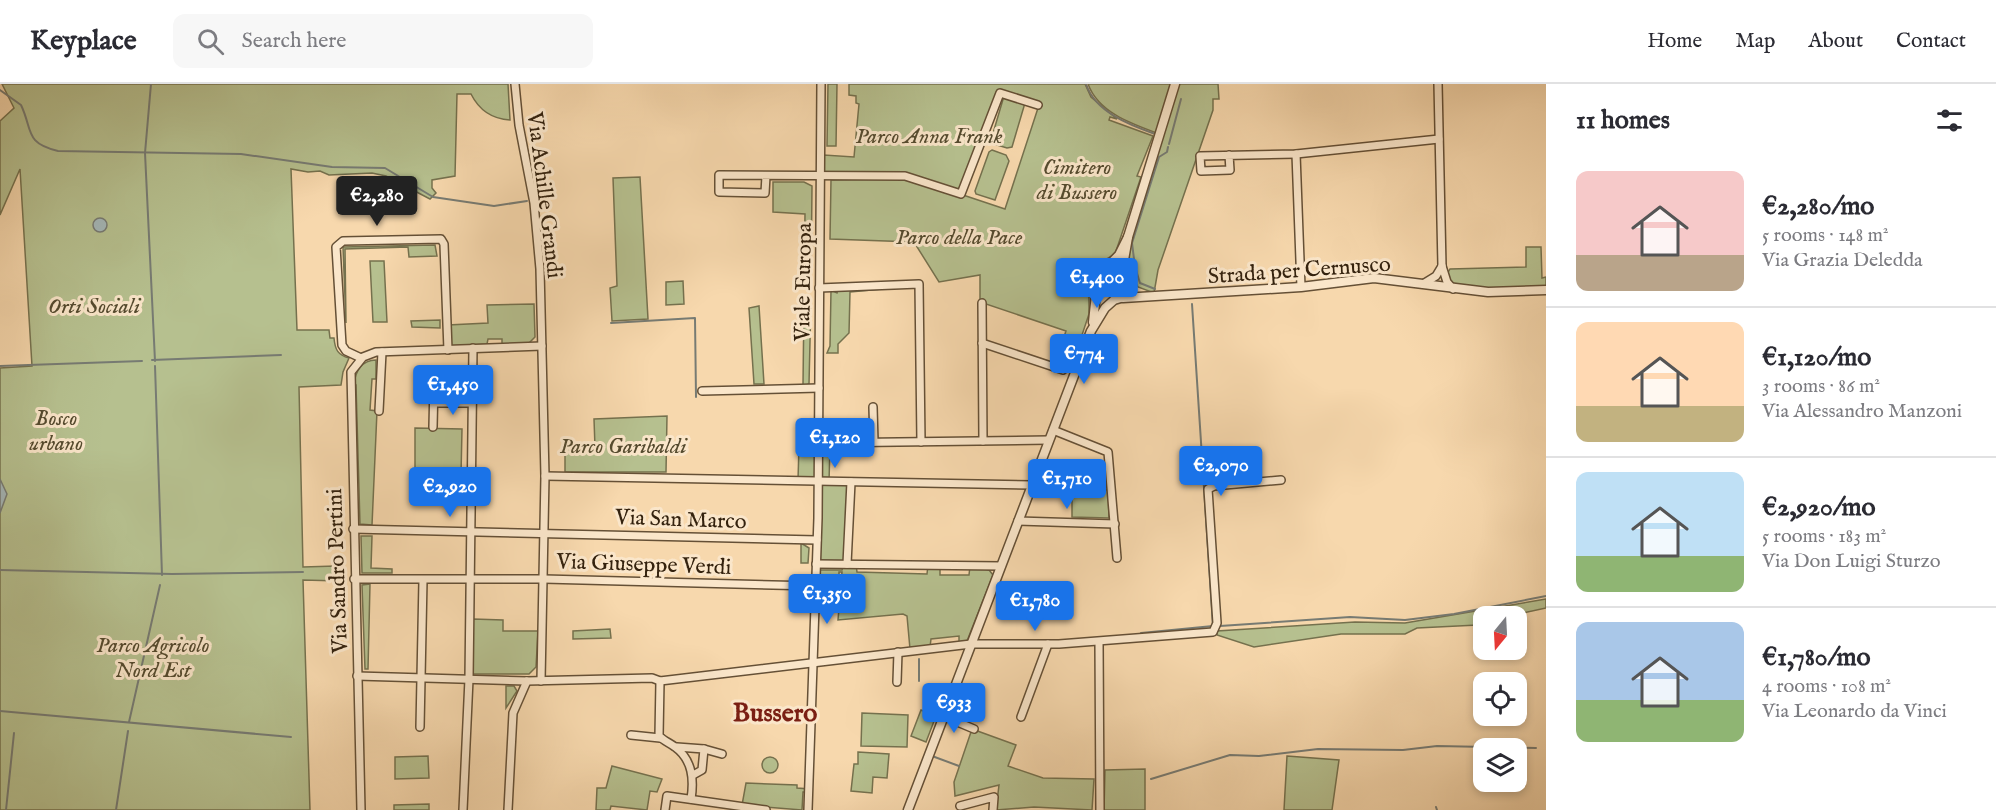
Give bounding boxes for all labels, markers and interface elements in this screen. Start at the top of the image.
search box [173,14,593,68]
text: Keyplace [30,24,137,59]
icon: search [194,25,227,58]
text: Search here [242,27,346,55]
text: Home [1647,28,1702,55]
text: Map [1735,28,1775,55]
text: About [1808,28,1863,55]
text: Contact [1896,28,1966,55]
text: 11 homes [1576,104,1670,137]
icon: filters [1933,104,1966,137]
street label: Via Achille Grandi [520,109,568,280]
park label: Parco Anna Frank [855,123,1003,151]
park label: Cimitero di Bussero [1036,154,1117,207]
pin: €2,280 [328,176,426,227]
text: €2,280 [350,183,404,208]
text: €2,280/mo [1762,190,1874,223]
icon: home [1624,195,1696,267]
street label: Viale Europa [789,222,819,343]
text: 5 rooms · 148 m² [1762,223,1889,248]
park label: Parco della Pace [896,224,1023,252]
text: Via Grazia Deledda [1762,248,1923,273]
street label: Strada per Cernusco [1207,251,1392,291]
pin: €1,400 [1048,258,1146,309]
text: €1,400 [1070,265,1124,290]
park label: Orti Sociali [48,293,142,321]
pin: €774 [1048,334,1120,385]
text: €774 [1064,341,1104,366]
text: €1,120/mo [1762,341,1871,374]
icon: home [1624,346,1696,418]
pin: €1,450 [404,365,502,416]
text: €1,450 [427,372,479,397]
text: 3 rooms · 86 m² [1762,374,1880,399]
text: Via Alessandro Manzoni [1762,399,1962,424]
park label: Bosco urbano [29,405,83,458]
pin: €1,120 [786,418,884,469]
text: €1,120 [809,425,861,450]
park label: Parco Garibaldi [559,433,688,461]
pin: €2,070 [1172,446,1270,497]
text: €2,070 [1193,453,1249,478]
pin: €1,710 [1018,459,1116,510]
text: €1,710 [1042,466,1092,491]
pin: €2,920 [401,467,499,518]
text: €2,920 [423,474,477,499]
street label: Via Sandro Pertini [321,488,355,655]
text: €2,920/mo [1762,491,1876,524]
icon: home [1624,496,1696,568]
street label: Via San Marco [614,504,747,536]
text: 5 rooms · 183 m² [1762,524,1886,549]
street label: Via Giuseppe Verdi [555,548,732,582]
text: Via Don Luigi Sturzo [1762,549,1941,574]
pin: €1,350 [778,574,876,625]
text: €1,350 [803,581,851,606]
pin: €1,780 [986,581,1084,632]
text: €1,780 [1010,588,1060,613]
north arrow [1473,606,1527,660]
map controls [1473,606,1527,792]
park label: Parco Agricolo Nord Est [96,632,210,685]
text: €1,780/mo [1762,641,1870,674]
icon: home [1624,646,1696,718]
button: locate [1473,672,1527,726]
text: 4 rooms · 108 m² [1762,674,1891,699]
pin: €933 [918,683,990,734]
text: €933 [936,690,972,715]
district label: Bussero [733,697,817,730]
text: Via Leonardo da Vinci [1762,699,1947,724]
button: layers [1473,738,1527,792]

